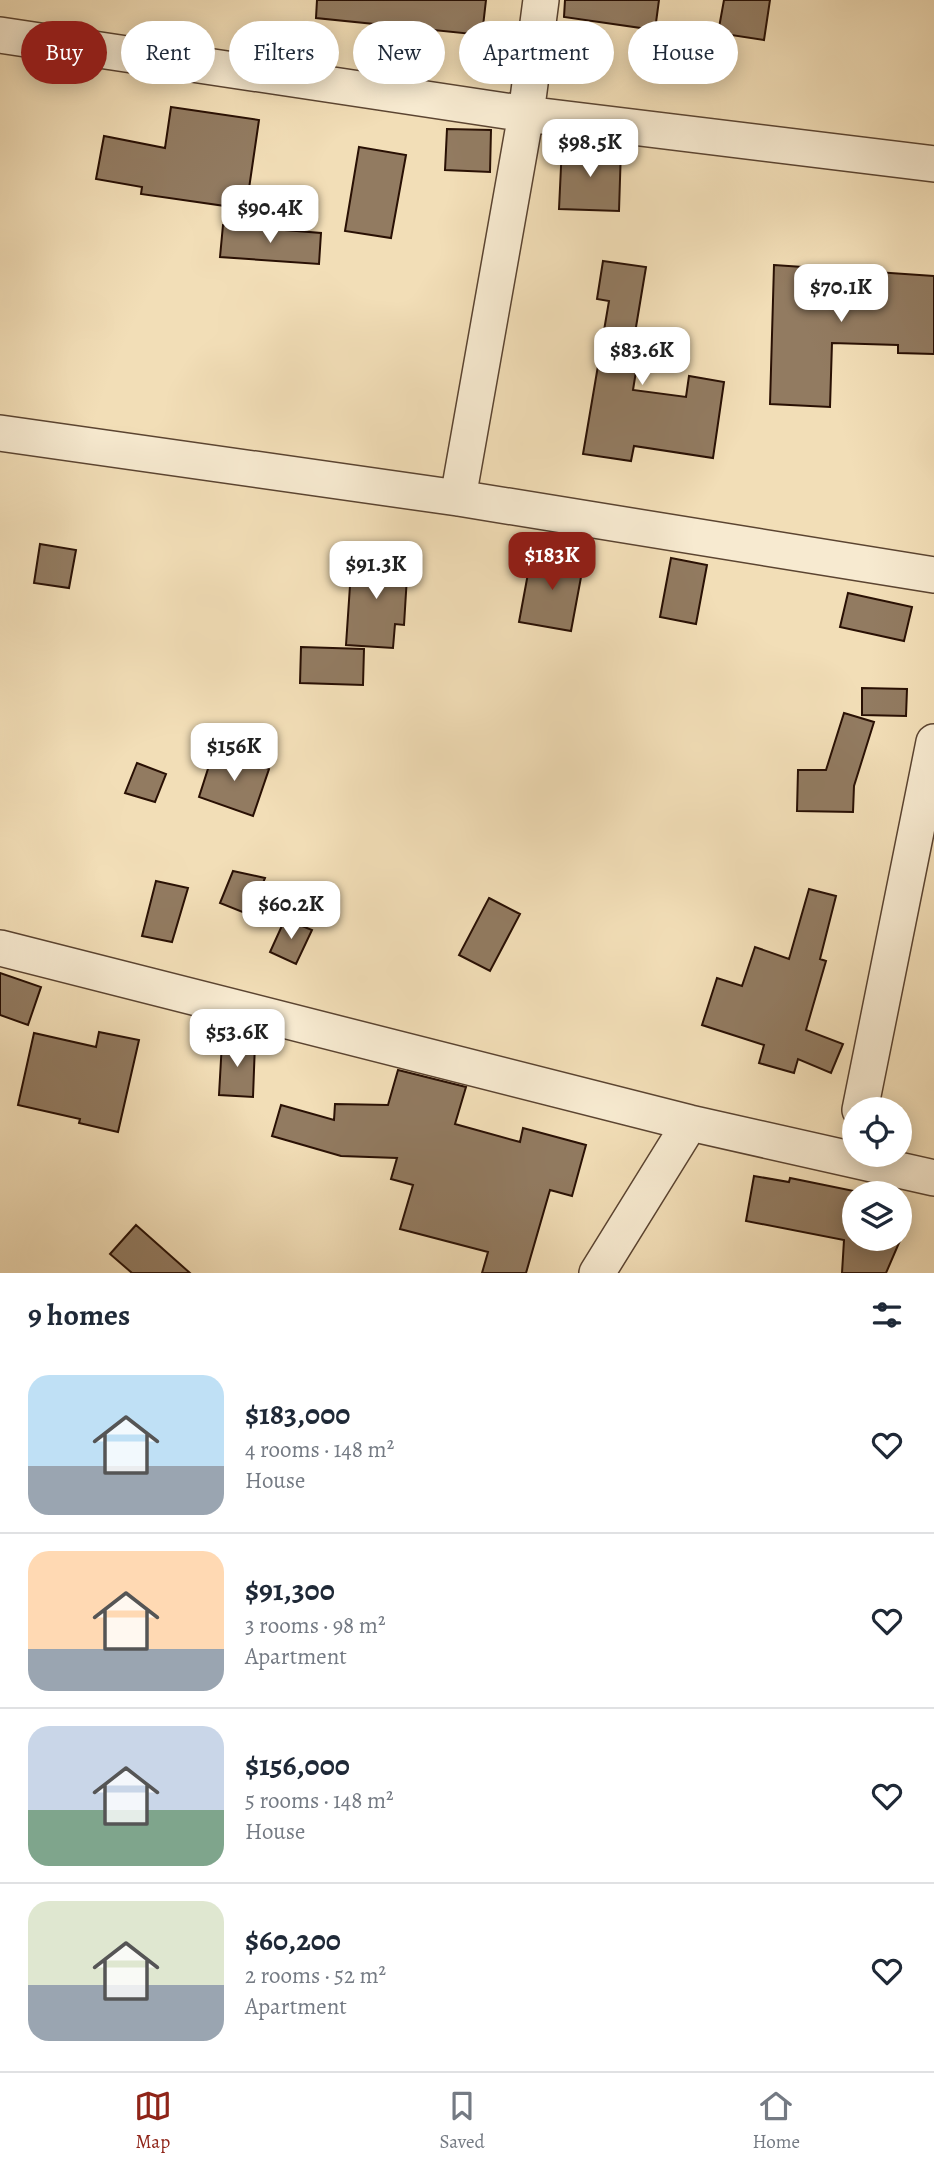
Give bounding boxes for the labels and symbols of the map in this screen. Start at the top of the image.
pin: $98.5K [533,120,647,179]
pin: $90.4K [213,186,327,245]
pin: $70.1K [784,264,898,324]
pin: $83.6K [585,328,699,387]
pin: $183K [503,532,601,592]
pin: $91.3K [319,542,433,601]
pin: $156K [185,724,283,783]
pin: $60.2K [234,881,348,941]
pin: $53.6K [180,1010,294,1069]

